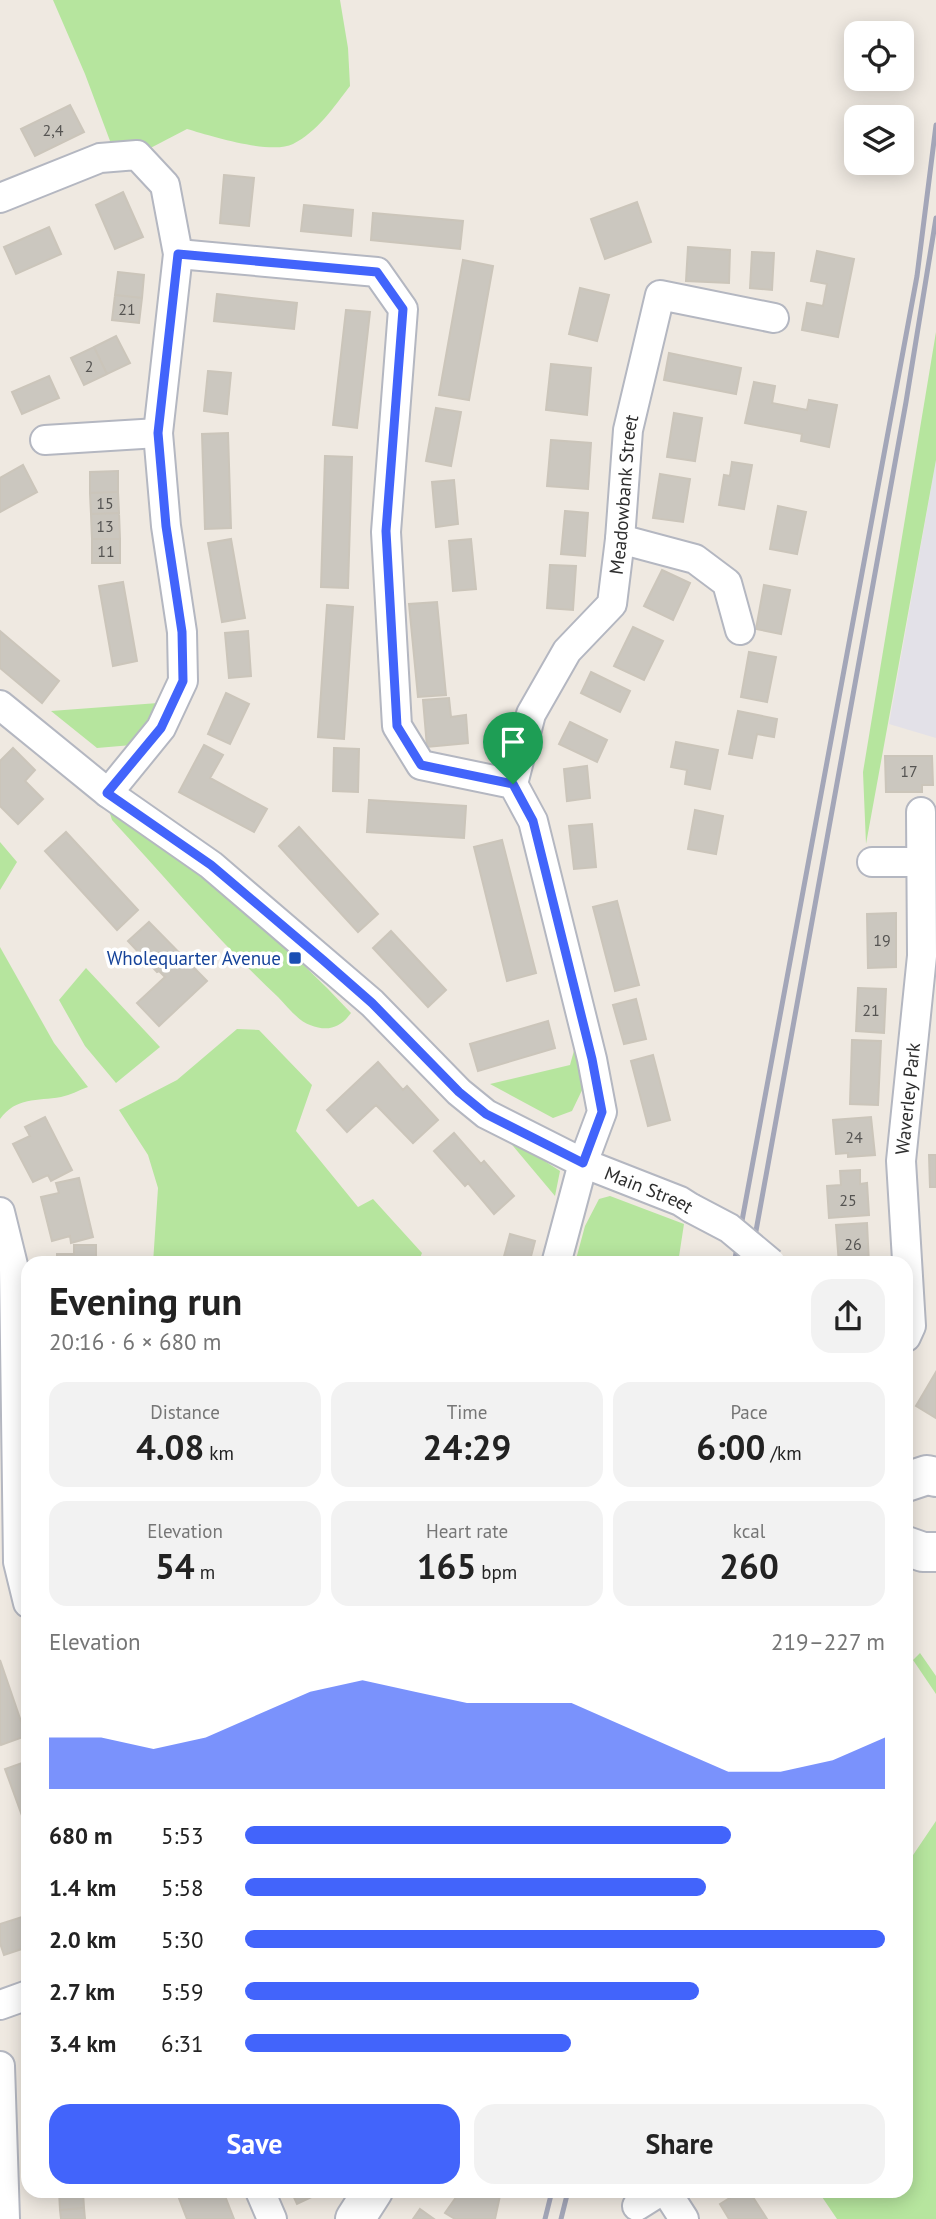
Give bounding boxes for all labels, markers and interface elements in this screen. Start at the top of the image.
map controls [844,21,914,175]
button: locate [844,21,914,91]
button: layers [844,105,914,175]
house number: 2,4 [42,120,64,140]
house number: 21 [118,299,136,319]
house number: 2 [85,356,93,376]
street label: Meadowbank Street [604,412,643,576]
house number: 15 [96,493,114,513]
house number: 13 [96,516,114,536]
house number: 11 [97,541,115,561]
pin [483,712,543,784]
icon: arrive [494,723,532,761]
house number: 17 [900,761,918,781]
house number: 19 [873,930,891,950]
place label: Wholequarter Avenue [107,946,281,970]
marker: Wholequarter Avenue [287,950,303,966]
house number: 21 [862,1000,880,1020]
street label: Waverley Park [890,1042,925,1156]
house number: 24 [845,1127,863,1147]
street label: Main Street [601,1161,698,1219]
house number: 25 [839,1190,857,1210]
house number: 26 [844,1234,862,1254]
text: Evening run [49,1276,242,1325]
button: share [811,1279,885,1353]
text: 20:16 · 6 × 680 m [49,1327,221,1356]
text: Distance [150,1400,220,1424]
text: Time [447,1400,487,1424]
text: Pace [730,1400,768,1424]
text: 4.08 [136,1424,204,1470]
text: 24:29 [423,1424,511,1470]
text: 6:00 [696,1424,765,1470]
text: km [204,1441,234,1465]
text: /km [765,1441,802,1465]
text: Elevation [147,1519,223,1543]
text: Heart rate [426,1519,508,1543]
text: kcal [733,1519,765,1543]
text: 54 [155,1543,195,1589]
text: 165 [417,1543,476,1589]
text: 260 [719,1543,779,1589]
text: m [195,1560,215,1584]
text: bpm [476,1560,517,1584]
text: Elevation [49,1627,141,1656]
text: 219–227 m [771,1627,885,1656]
text: 680 m [49,1821,112,1850]
text: 5:53 [161,1821,204,1850]
text: 1.4 km [49,1873,116,1902]
text: 5:58 [161,1873,204,1902]
text: 2.0 km [49,1925,116,1954]
text: 5:30 [161,1925,204,1954]
text: 2.7 km [49,1977,115,2006]
text: 5:59 [161,1977,204,2006]
text: 3.4 km [49,2029,116,2058]
text: 6:31 [161,2029,204,2058]
button: Save [49,2104,460,2184]
button: Share [474,2104,885,2184]

